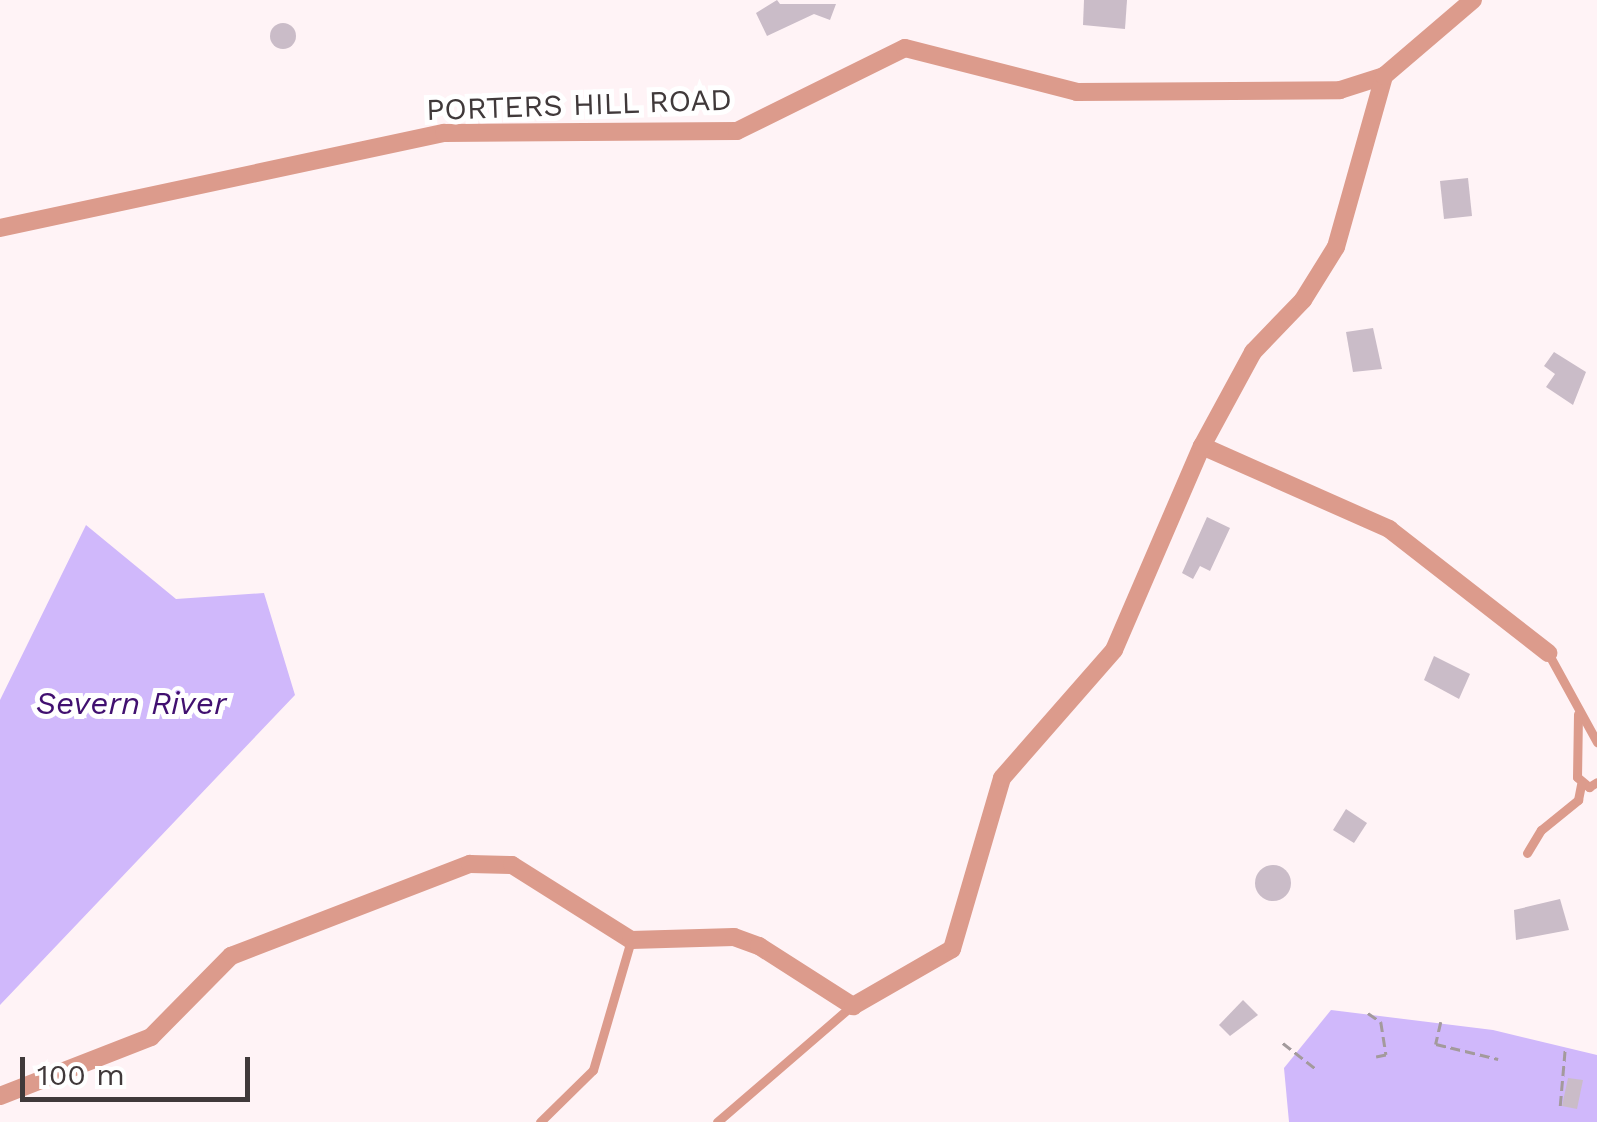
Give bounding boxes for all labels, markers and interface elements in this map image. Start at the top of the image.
street label: PORTERS HILL ROAD [425,82,733,128]
water label: Severn River [35,684,227,722]
scale bar [25,1037,255,1099]
text: 100 m [37,1057,125,1092]

